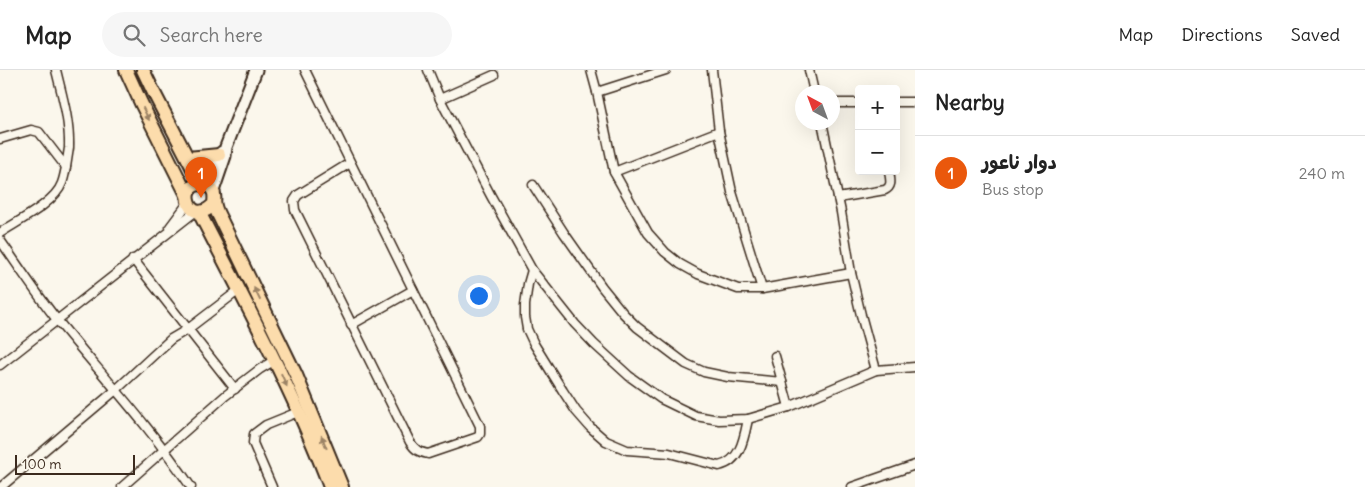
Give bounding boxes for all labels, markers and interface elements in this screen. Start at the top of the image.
search box [102,12,452,57]
text: Map [25,20,72,50]
icon: search [120,21,148,49]
text: Search here [160,23,263,47]
text: Map [1118,23,1153,46]
text: Directions [1181,23,1263,46]
text: Saved [1291,23,1340,46]
north arrow [795,85,840,130]
map controls [855,85,900,175]
button: + [855,85,900,130]
text: Nearby [935,89,1005,116]
one-way arrow [142,107,150,122]
button: − [855,130,900,175]
text: دوار ناعور [982,150,1057,174]
pin: 1 [185,157,217,198]
text: 1 [948,163,954,183]
text: 240 m [1299,163,1345,183]
text: Bus stop [982,179,1044,199]
your location [466,283,492,309]
one-way arrow [253,286,261,301]
one-way arrow [280,373,288,387]
one-way arrow [319,435,327,449]
scale bar [15,452,135,475]
text: 100 m [22,455,62,473]

